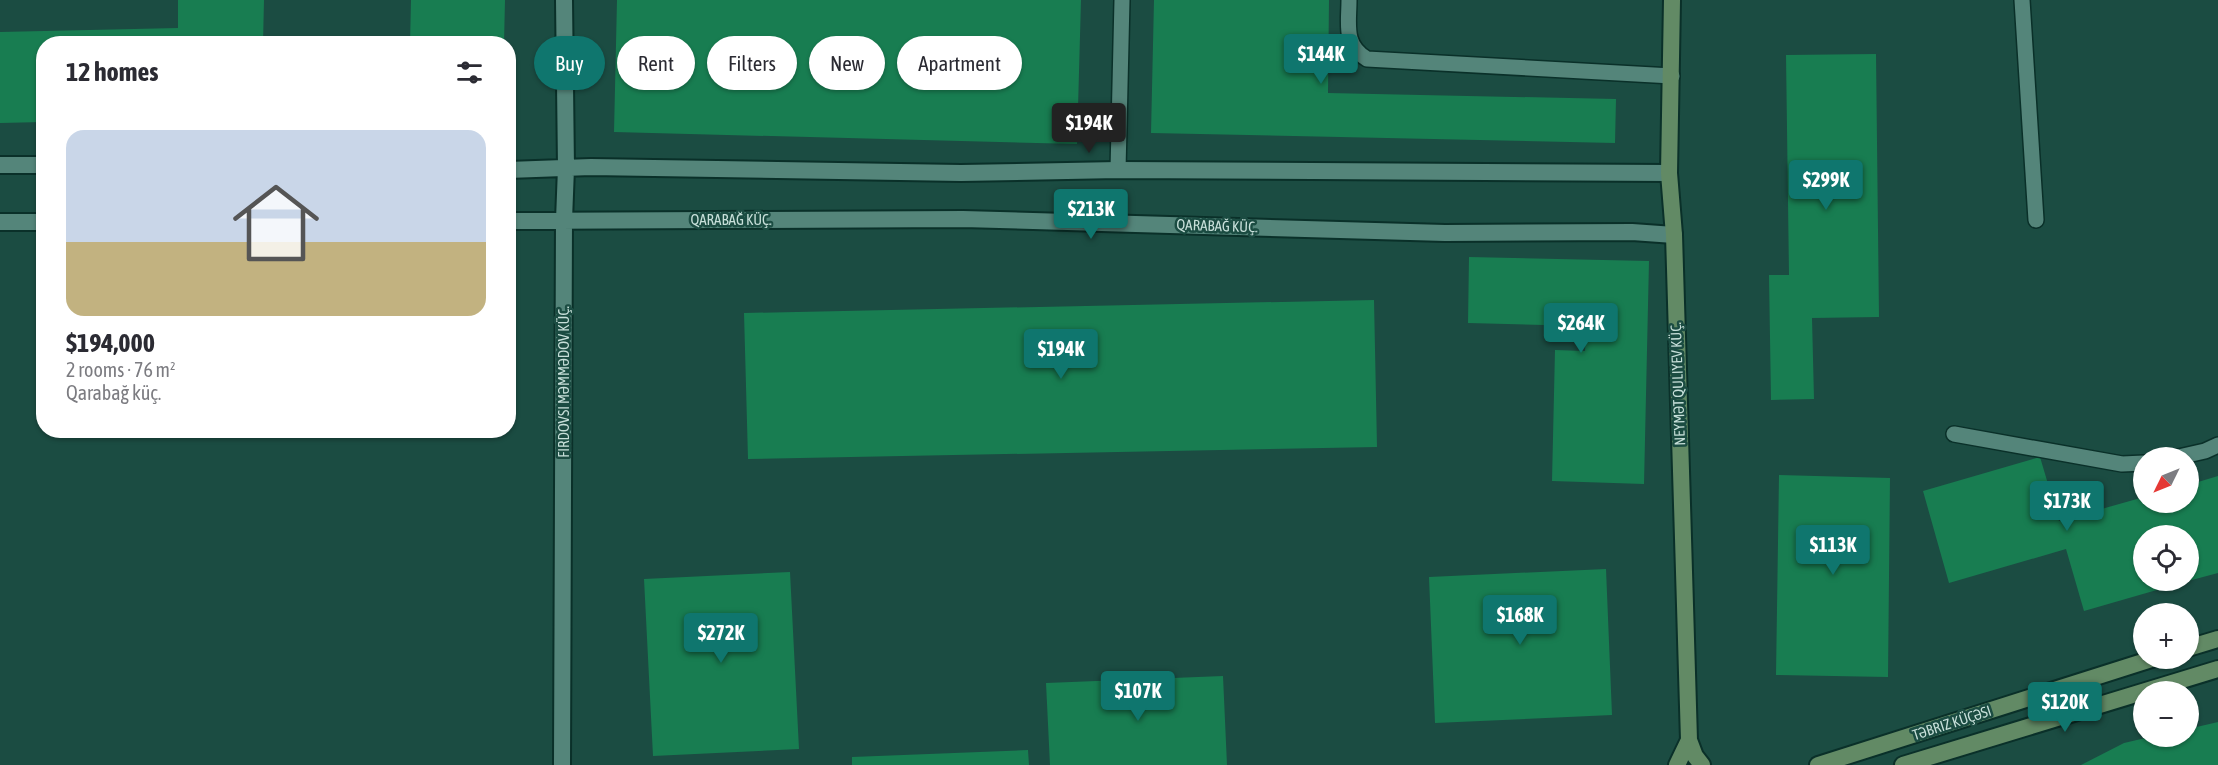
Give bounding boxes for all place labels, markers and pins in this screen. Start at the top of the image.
pin: $144K [1279,34,1363,85]
pin: $194K [1047,103,1131,154]
pin: $299K [1784,160,1868,211]
pin: $213K [1049,189,1133,240]
pin: $264K [1539,303,1623,354]
pin: $194K [1019,329,1103,380]
pin: $173K [2025,481,2109,532]
pin: $113K [1791,525,1875,576]
pin: $168K [1478,595,1562,646]
pin: $272K [679,613,763,664]
pin: $107K [1096,671,1180,722]
pin: $120K [2023,682,2107,733]

